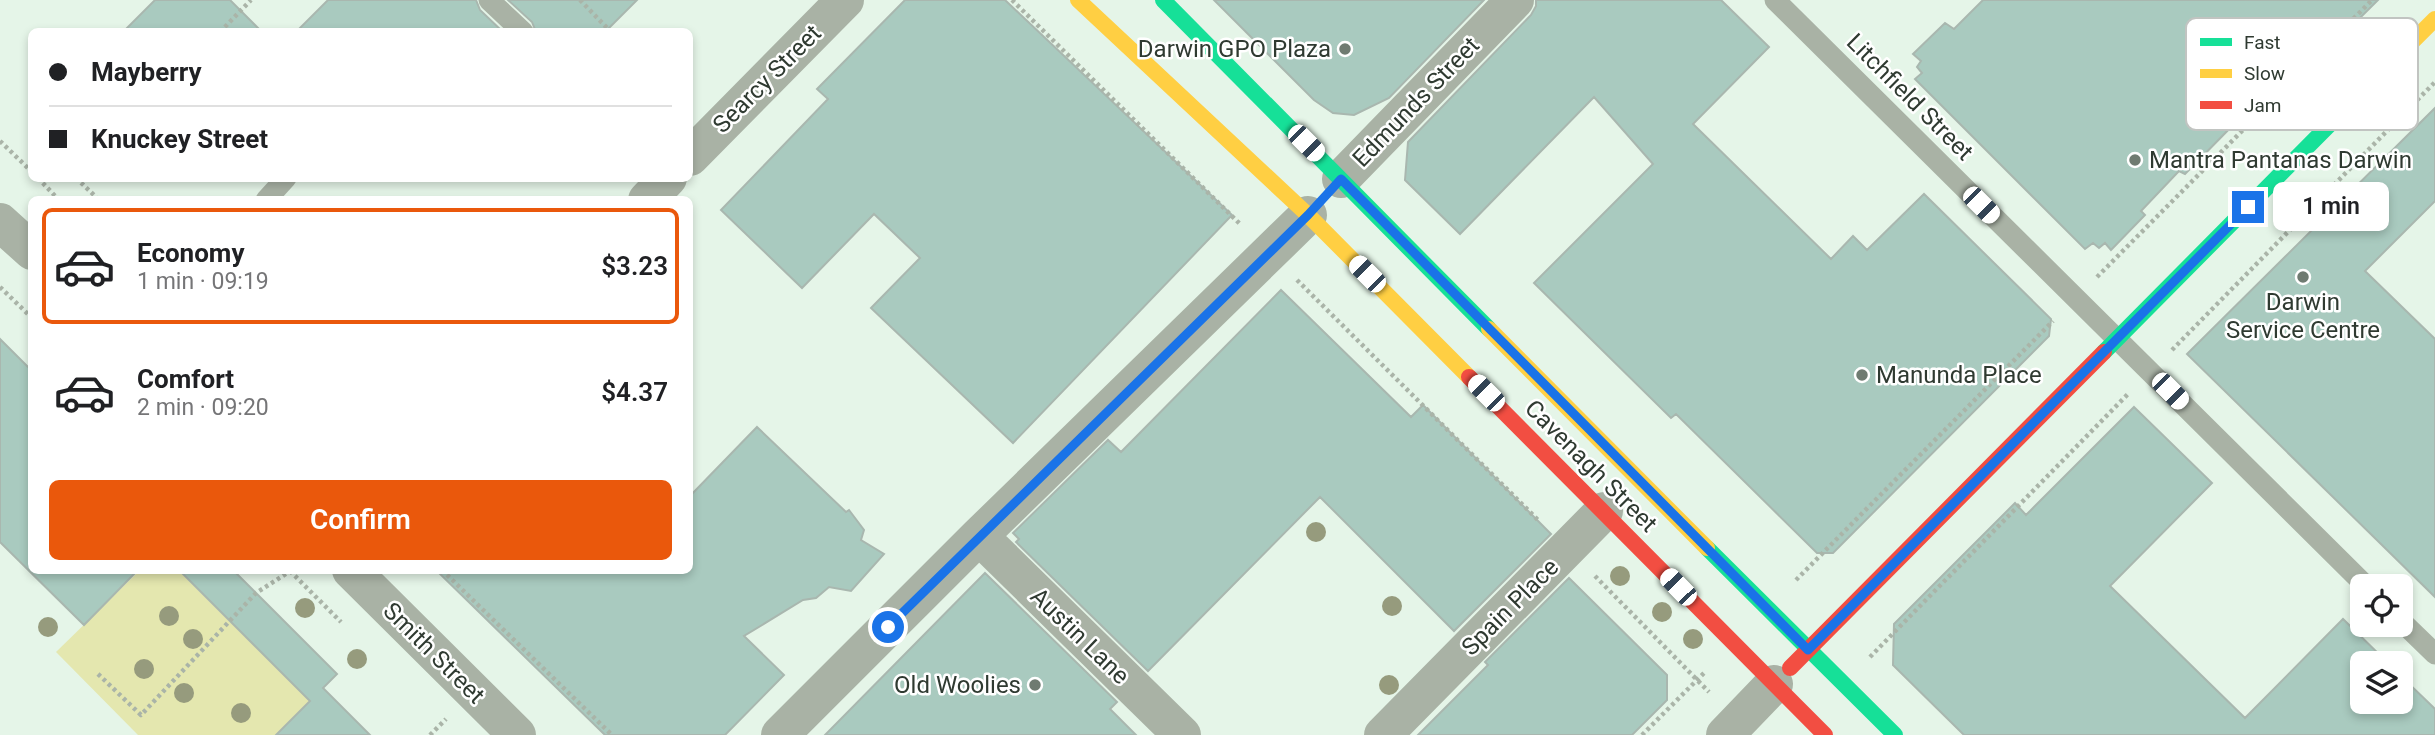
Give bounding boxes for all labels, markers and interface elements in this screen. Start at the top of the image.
legend [2186,18,2418,130]
street label: Searcy Street [707,19,827,139]
street label: Litchfield Street [1841,28,1979,166]
street label: Edmunds Street [1347,31,1485,173]
text: Fast [2244,31,2281,54]
place label: Darwin GPO Plaza [1138,35,1331,63]
marker: Darwin GPO Plaza [1337,41,1353,57]
text: Mayberry [91,57,202,87]
text: Slow [2244,62,2285,85]
text: Jam [2244,94,2281,117]
car [1284,121,1329,165]
text: Knuckey Street [91,124,268,154]
place label: Mantra Pantanas Darwin [2149,146,2412,174]
marker: Mantra Pantanas Darwin [2127,152,2143,168]
callout: 1 min [2272,182,2388,232]
car [1959,183,2004,227]
route end [2232,191,2264,223]
text: 1 min [2302,193,2360,220]
icon: car [53,235,116,298]
text: Economy [137,238,244,268]
text: $3.23 [601,251,668,281]
car [1345,252,1390,296]
text: 1 min · 09:19 [137,268,269,295]
marker: Darwin Service Centre [2295,269,2311,285]
place label: Darwin Service Centre [2226,288,2380,344]
icon: car [53,361,116,424]
place label: Manunda Place [1876,361,2042,389]
text: Comfort [137,364,234,394]
marker: Manunda Place [1854,367,1870,383]
car [2148,369,2193,413]
car [1464,371,1509,415]
text: $4.37 [601,377,668,407]
text: 2 min · 09:20 [137,394,269,421]
street label: Cavenagh Street [1519,394,1663,538]
button: Confirm [49,480,672,560]
street label: Spain Place [1456,553,1564,661]
car [1656,565,1701,609]
map controls [2350,574,2413,714]
button: locate [2350,574,2413,637]
street label: Austin Lane [1025,582,1135,690]
street label: Smith Street [378,597,490,709]
route start [872,611,904,643]
button: layers [2350,651,2413,714]
place label: Old Woolies [894,671,1021,699]
marker: Old Woolies [1027,677,1043,693]

